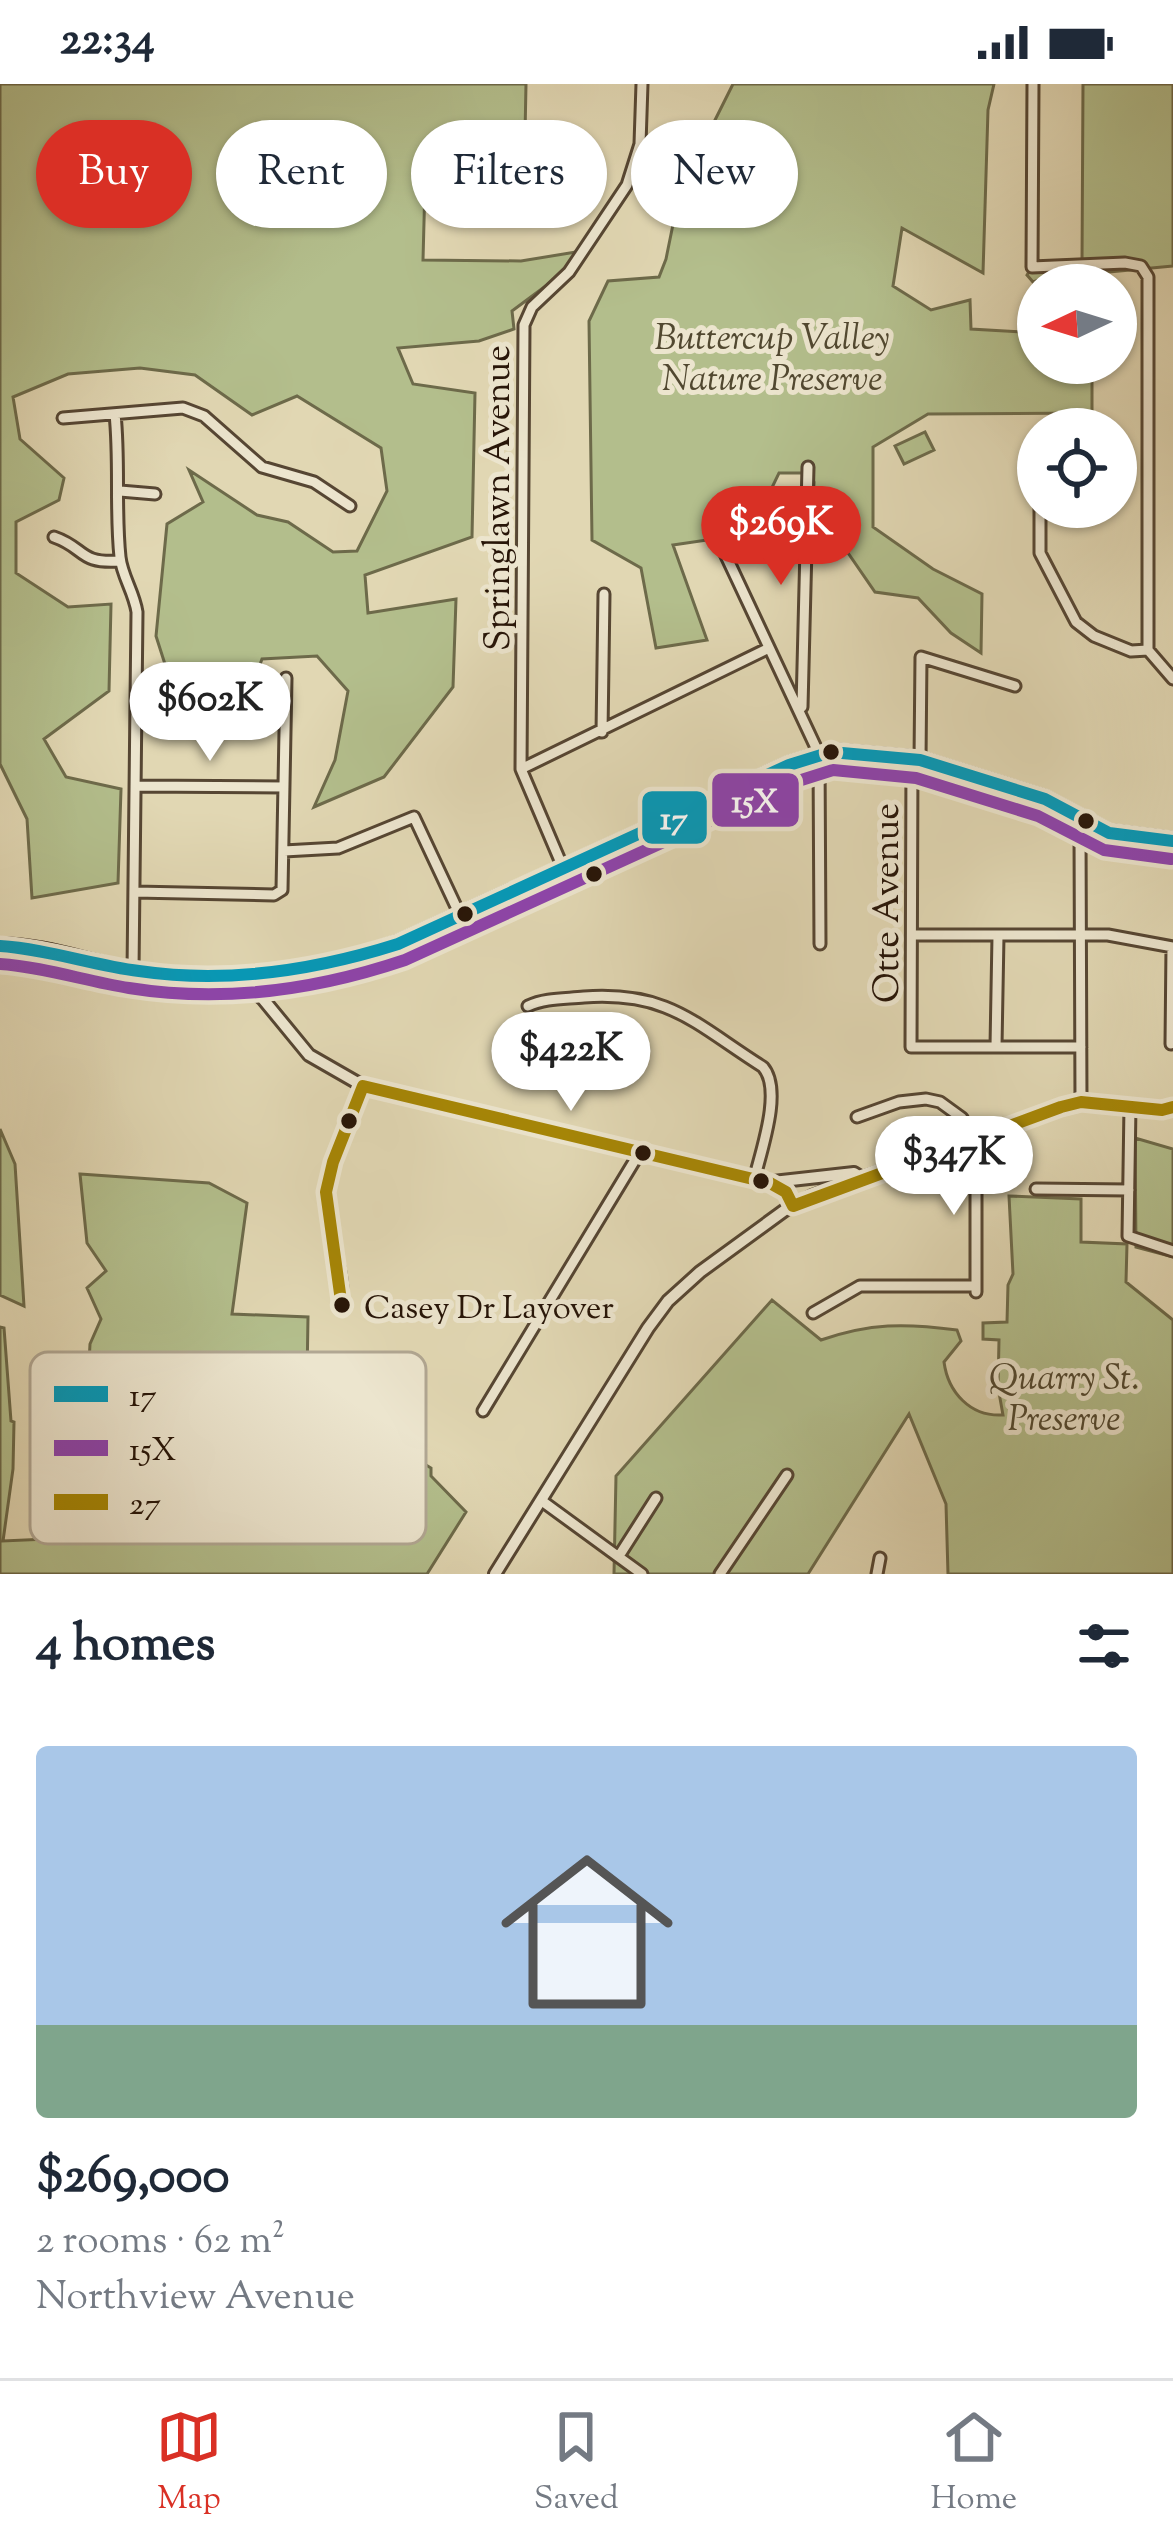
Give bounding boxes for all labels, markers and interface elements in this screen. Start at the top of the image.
text: 22:34 [60,10,155,75]
chip: Buy [36,120,192,228]
chip: Rent [216,120,387,228]
chip: Filters [411,120,607,228]
chip: New [631,120,798,228]
north arrow [1017,264,1137,384]
map controls [1017,264,1137,528]
park label: Buttercup Valley Nature Preserve [654,314,890,407]
street label: Springlawn Avenue [474,345,526,651]
button: locate [1017,408,1137,528]
pin: $269K [697,486,865,588]
text: $269K [728,497,834,553]
pin: $602K [126,662,294,764]
text: $602K [157,673,263,729]
unlabelled marker [820,741,842,763]
line badge: 15X [710,771,801,829]
text: 15X [731,780,779,828]
line badge: 17 [640,789,709,846]
text: 17 [660,797,688,845]
street label: Otte Avenue [863,803,915,1003]
unlabelled marker [1075,810,1097,832]
unlabelled marker [583,863,605,885]
unlabelled marker [454,903,476,925]
pin: $422K [487,1012,655,1114]
text: $422K [518,1023,624,1079]
unlabelled marker [338,1110,360,1132]
pin: $347K [870,1116,1038,1218]
text: $347K [902,1127,1006,1183]
unlabelled marker [632,1142,654,1164]
unlabelled marker [750,1170,772,1192]
place label: Casey Dr Layover [364,1286,614,1334]
marker: Casey Dr Layover [331,1294,353,1316]
legend [30,1352,426,1544]
park label: Quarry St. Preserve [989,1354,1139,1447]
text: 17 [129,1374,157,1422]
text: 15X [129,1428,177,1476]
text: 27 [129,1482,161,1530]
text: 4 homes [36,1610,215,1683]
icon: filters [1071,1613,1137,1679]
icon: home [479,1824,695,2040]
text: $269,000 [36,2142,229,2215]
text: 2 rooms · 62 m² [36,2215,285,2271]
text: Northview Avenue [36,2271,355,2327]
tab: Map [156,2404,222,2524]
tab: Saved [534,2404,619,2524]
tab: Home [931,2404,1017,2524]

